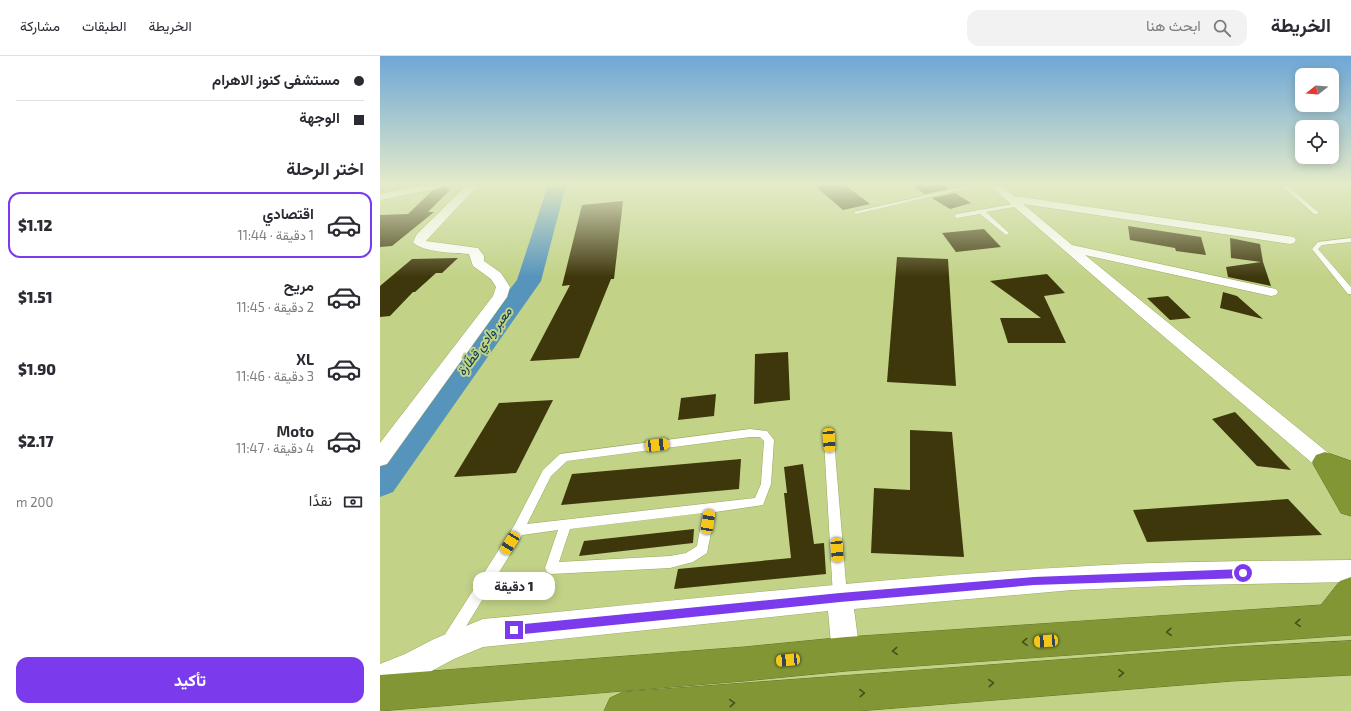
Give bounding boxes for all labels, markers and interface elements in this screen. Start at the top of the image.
search box [967,10,1247,46]
text: الخريطة [1271,13,1331,36]
text: ابحث هنا [1146,16,1201,34]
text: مشاركة [20,17,60,34]
text: الطبقات [82,17,126,34]
text: الخريطة [148,17,192,34]
icon: search [1211,17,1233,39]
north arrow [1295,68,1339,112]
map controls [1295,68,1339,164]
text: مستشفى كنوز الاهرام [212,70,340,88]
text: الوجهة [299,108,340,126]
button: locate [1295,120,1339,164]
text: اختر الرحلة [286,157,364,179]
text: اقتصادي [262,204,314,222]
icon: car [326,207,362,243]
text: $1.12 [18,216,52,234]
text: 1 دقيقة · 11:44 [238,227,314,243]
text: مريح [284,276,314,294]
icon: car [326,279,362,315]
text: $1.51 [18,288,53,306]
text: 2 دقيقة · 11:45 [236,299,314,315]
water label: معبر وادي قطّارة [453,304,517,380]
text: XL [296,350,314,368]
icon: car [326,351,362,387]
text: $1.90 [18,360,56,378]
text: 3 دقيقة · 11:46 [236,368,314,384]
text: Moto [276,422,314,440]
icon: car [326,423,362,459]
car [822,428,836,452]
text: $2.17 [18,432,54,450]
car [644,438,670,452]
text: 4 دقيقة · 11:47 [236,440,314,456]
text: نقدًا [309,491,332,509]
icon: cash [342,491,364,513]
text: 200 m [16,494,53,510]
car [700,509,716,535]
car [499,530,521,556]
car [830,538,844,562]
route start [1234,564,1252,582]
callout: 1 دقيقة [473,572,555,600]
text: 1 دقيقة [494,578,534,594]
one-way arrow [1295,618,1301,627]
route end [505,621,523,639]
one-way arrow [1165,628,1172,637]
car [1034,634,1058,648]
one-way arrow [1022,638,1028,647]
one-way arrow [892,647,898,655]
car [776,653,800,667]
button: تأكيد [16,657,364,703]
one-way arrow [1118,668,1124,677]
one-way arrow [988,678,994,687]
one-way arrow [859,688,865,697]
one-way arrow [729,698,735,707]

